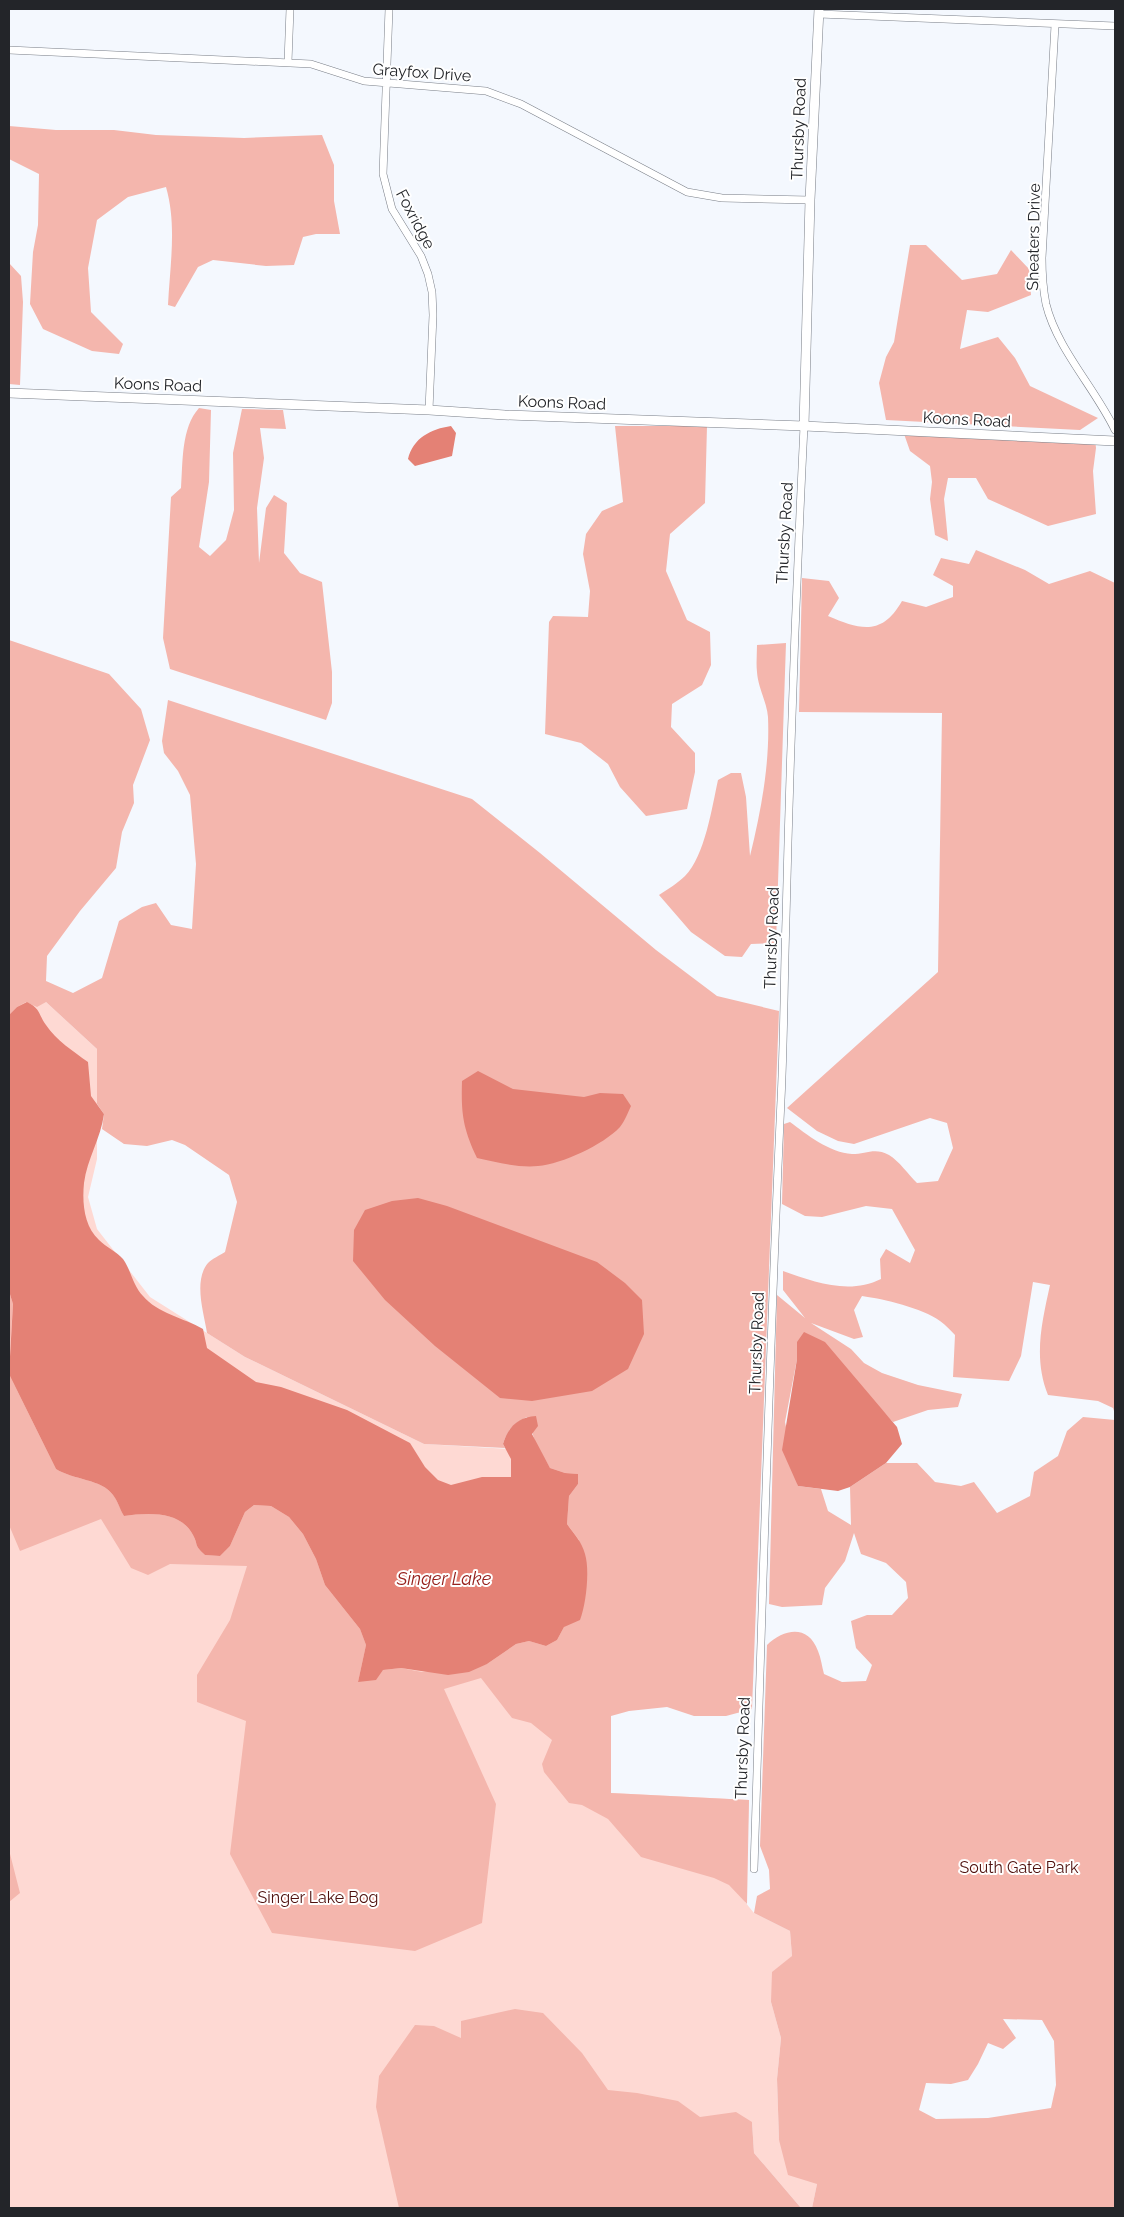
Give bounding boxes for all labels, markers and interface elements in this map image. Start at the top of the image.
street label: Grayfox Drive [372,60,472,85]
street label: Thursby Road [787,78,810,180]
street label: Sheaters Drive [1023,183,1044,291]
street label: Foxridge [392,186,439,252]
street label: Koons Road [113,373,203,396]
street label: Koons Road [517,391,607,414]
street label: Koons Road [922,408,1012,431]
street label: Thursby Road [772,481,797,585]
street label: Thursby Road [760,887,783,989]
street label: Thursby Road [745,1292,768,1394]
water label: Singer Lake [396,1568,492,1589]
street label: Thursby Road [731,1697,754,1799]
park label: South Gate Park [960,1858,1079,1877]
park label: Singer Lake Bog [258,1888,378,1907]

